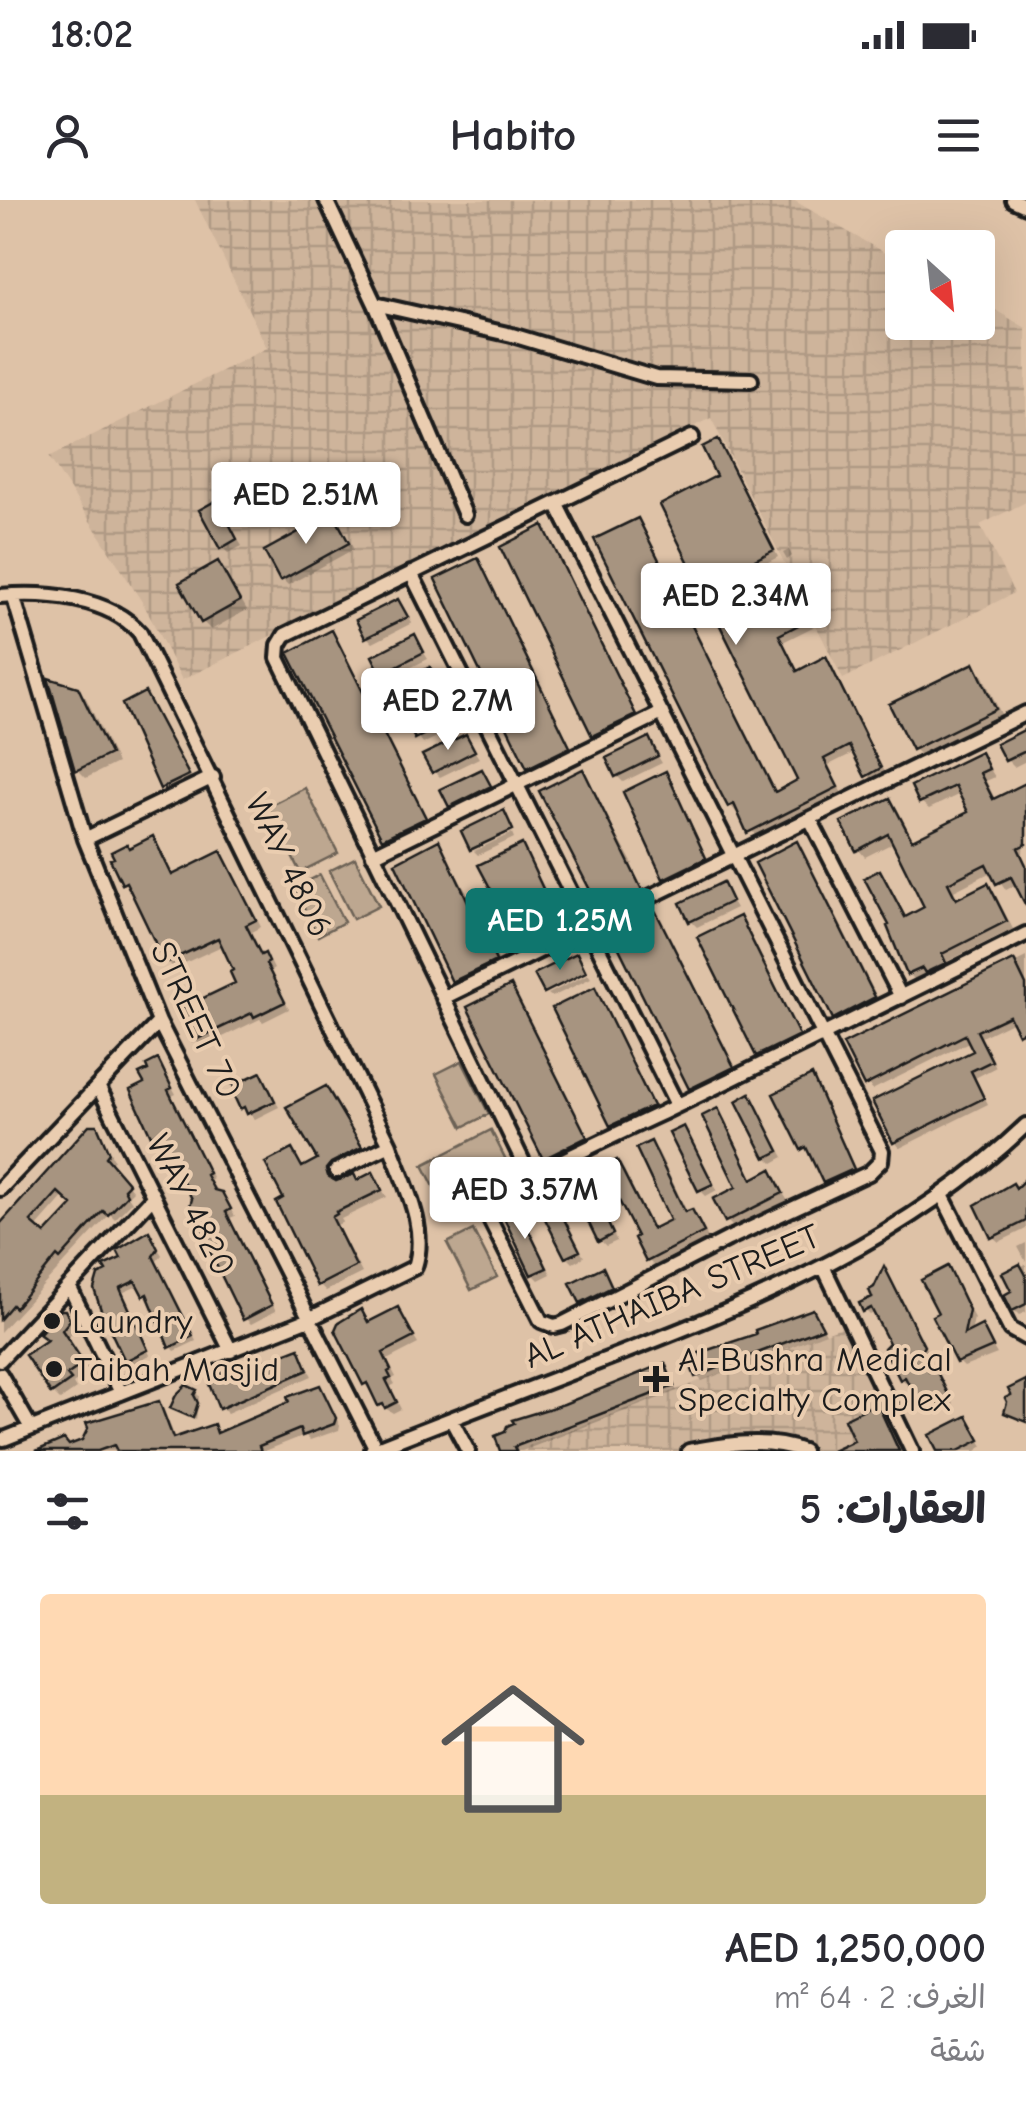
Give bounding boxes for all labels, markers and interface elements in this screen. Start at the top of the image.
text: 18:02 [50,13,133,57]
icon: person [40,108,95,163]
icon: menu [931,108,986,163]
text: Habito [450,109,576,161]
north arrow [885,230,995,340]
map controls [885,230,995,340]
pin: AED 2.51M [192,462,420,547]
text: AED 2.51M [233,476,379,513]
pin: AED 2.34M [622,563,850,648]
text: AED 2.34M [663,577,809,614]
pin: AED 2.7M [345,668,551,753]
text: AED 2.7M [383,682,513,719]
street label: WAY 4806 [237,787,341,943]
pin: AED 1.25M [446,888,674,973]
text: AED 1.25M [487,902,633,939]
street label: STREET 70 [142,935,250,1105]
street label: WAY 4820 [138,1127,244,1283]
pin: AED 3.57M [411,1157,639,1242]
text: AED 3.57M [452,1171,598,1208]
street label: AL ATHAIBA STREET [518,1215,826,1377]
place label: Laundry [72,1301,193,1342]
marker: Laundry [41,1310,63,1332]
place label: Al-Bushra Medical Specialty Complex [678,1339,952,1420]
place label: Taibah Masjid [74,1349,279,1390]
marker: Taibah Masjid [43,1358,65,1380]
marker: Al-Bushra Medical Specialty Complex [643,1366,669,1392]
icon: filters [40,1484,95,1539]
text: العقارات: 5 [799,1485,986,1534]
icon: home [423,1659,603,1839]
text: AED 1,250,000 [725,1924,986,1973]
text: الغرف: 2 · 64 m² [774,1979,986,2016]
text: شقة [930,2032,986,2069]

